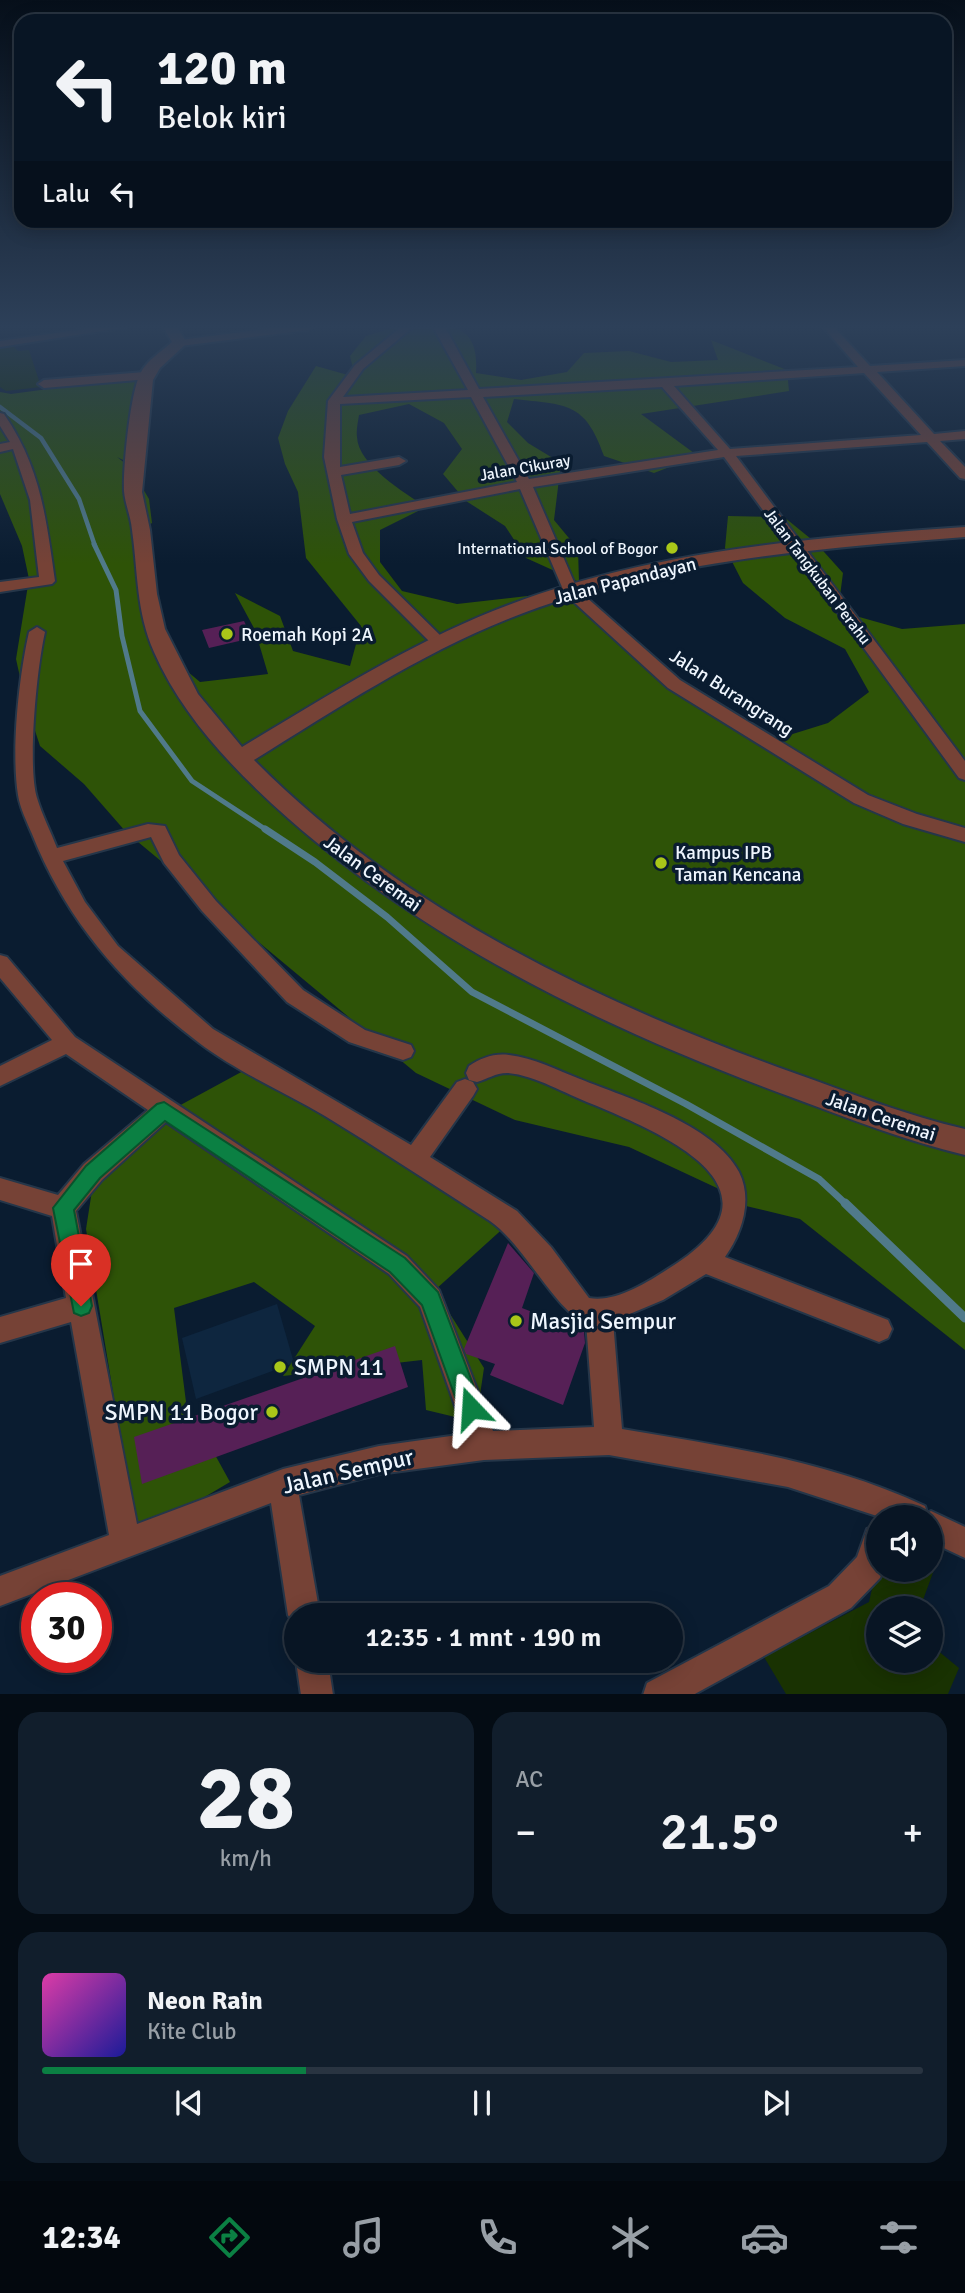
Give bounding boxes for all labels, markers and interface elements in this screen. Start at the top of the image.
text: 120 m [157,38,287,98]
icon: left [42,42,133,133]
text: Belok kiri [157,98,287,137]
icon: left [104,175,142,213]
text: Lalu [42,178,90,210]
street label: Jalan Cikuray [478,450,573,486]
street label: Jalan Tangkuban Perahu [759,505,875,649]
place label: International School of Bogor [457,539,658,559]
marker: International School of Bogor [664,540,680,556]
street label: Jalan Papandayan [552,552,699,610]
place label: Roemah Kopi 2A [241,623,373,647]
marker: Roemah Kopi 2A [219,626,235,642]
street label: Jalan Burangrang [665,644,798,742]
street label: Jalan Ceremai [319,830,426,917]
place label: Kampus IPB Taman Kencana [675,841,801,887]
marker: Kampus IPB Taman Kencana [653,855,669,871]
street label: Jalan Ceremai [823,1087,939,1147]
pin [51,1234,111,1306]
icon: arrive [62,1245,100,1283]
place label: Masjid Sempur [530,1307,677,1336]
marker: Masjid Sempur [508,1313,524,1329]
place label: SMPN 11 [294,1353,384,1382]
marker: SMPN 11 [272,1359,288,1375]
position arrow [434,1371,508,1445]
place label: SMPN 11 Bogor [105,1398,259,1427]
marker: SMPN 11 Bogor [264,1404,280,1420]
street label: Jalan Sempur [280,1442,417,1501]
map controls [866,1505,943,1673]
button: sound [866,1505,943,1582]
speed limit sign: 30 [21,1582,112,1673]
button: layers [866,1596,943,1673]
text: 12:35 · 1 mnt · 190 m [366,1622,601,1654]
text: 28 [197,1742,295,1855]
text: AC [516,1765,543,1794]
text: 21.5° [660,1800,779,1864]
text: − [516,1809,536,1856]
text: + [902,1809,923,1856]
text: km/h [220,1844,272,1873]
text: Neon Rain [147,1985,263,2017]
text: Kite Club [147,2017,236,2046]
icon: previous [170,2084,208,2122]
icon: pause [463,2084,501,2122]
icon: next [757,2084,795,2122]
icon: directions [205,2213,254,2262]
icon: music [339,2213,388,2262]
icon: phone [473,2213,522,2262]
icon: climate [606,2213,655,2262]
icon: car [740,2213,789,2262]
icon: filters [874,2213,923,2262]
text: 12:34 [42,2218,121,2257]

